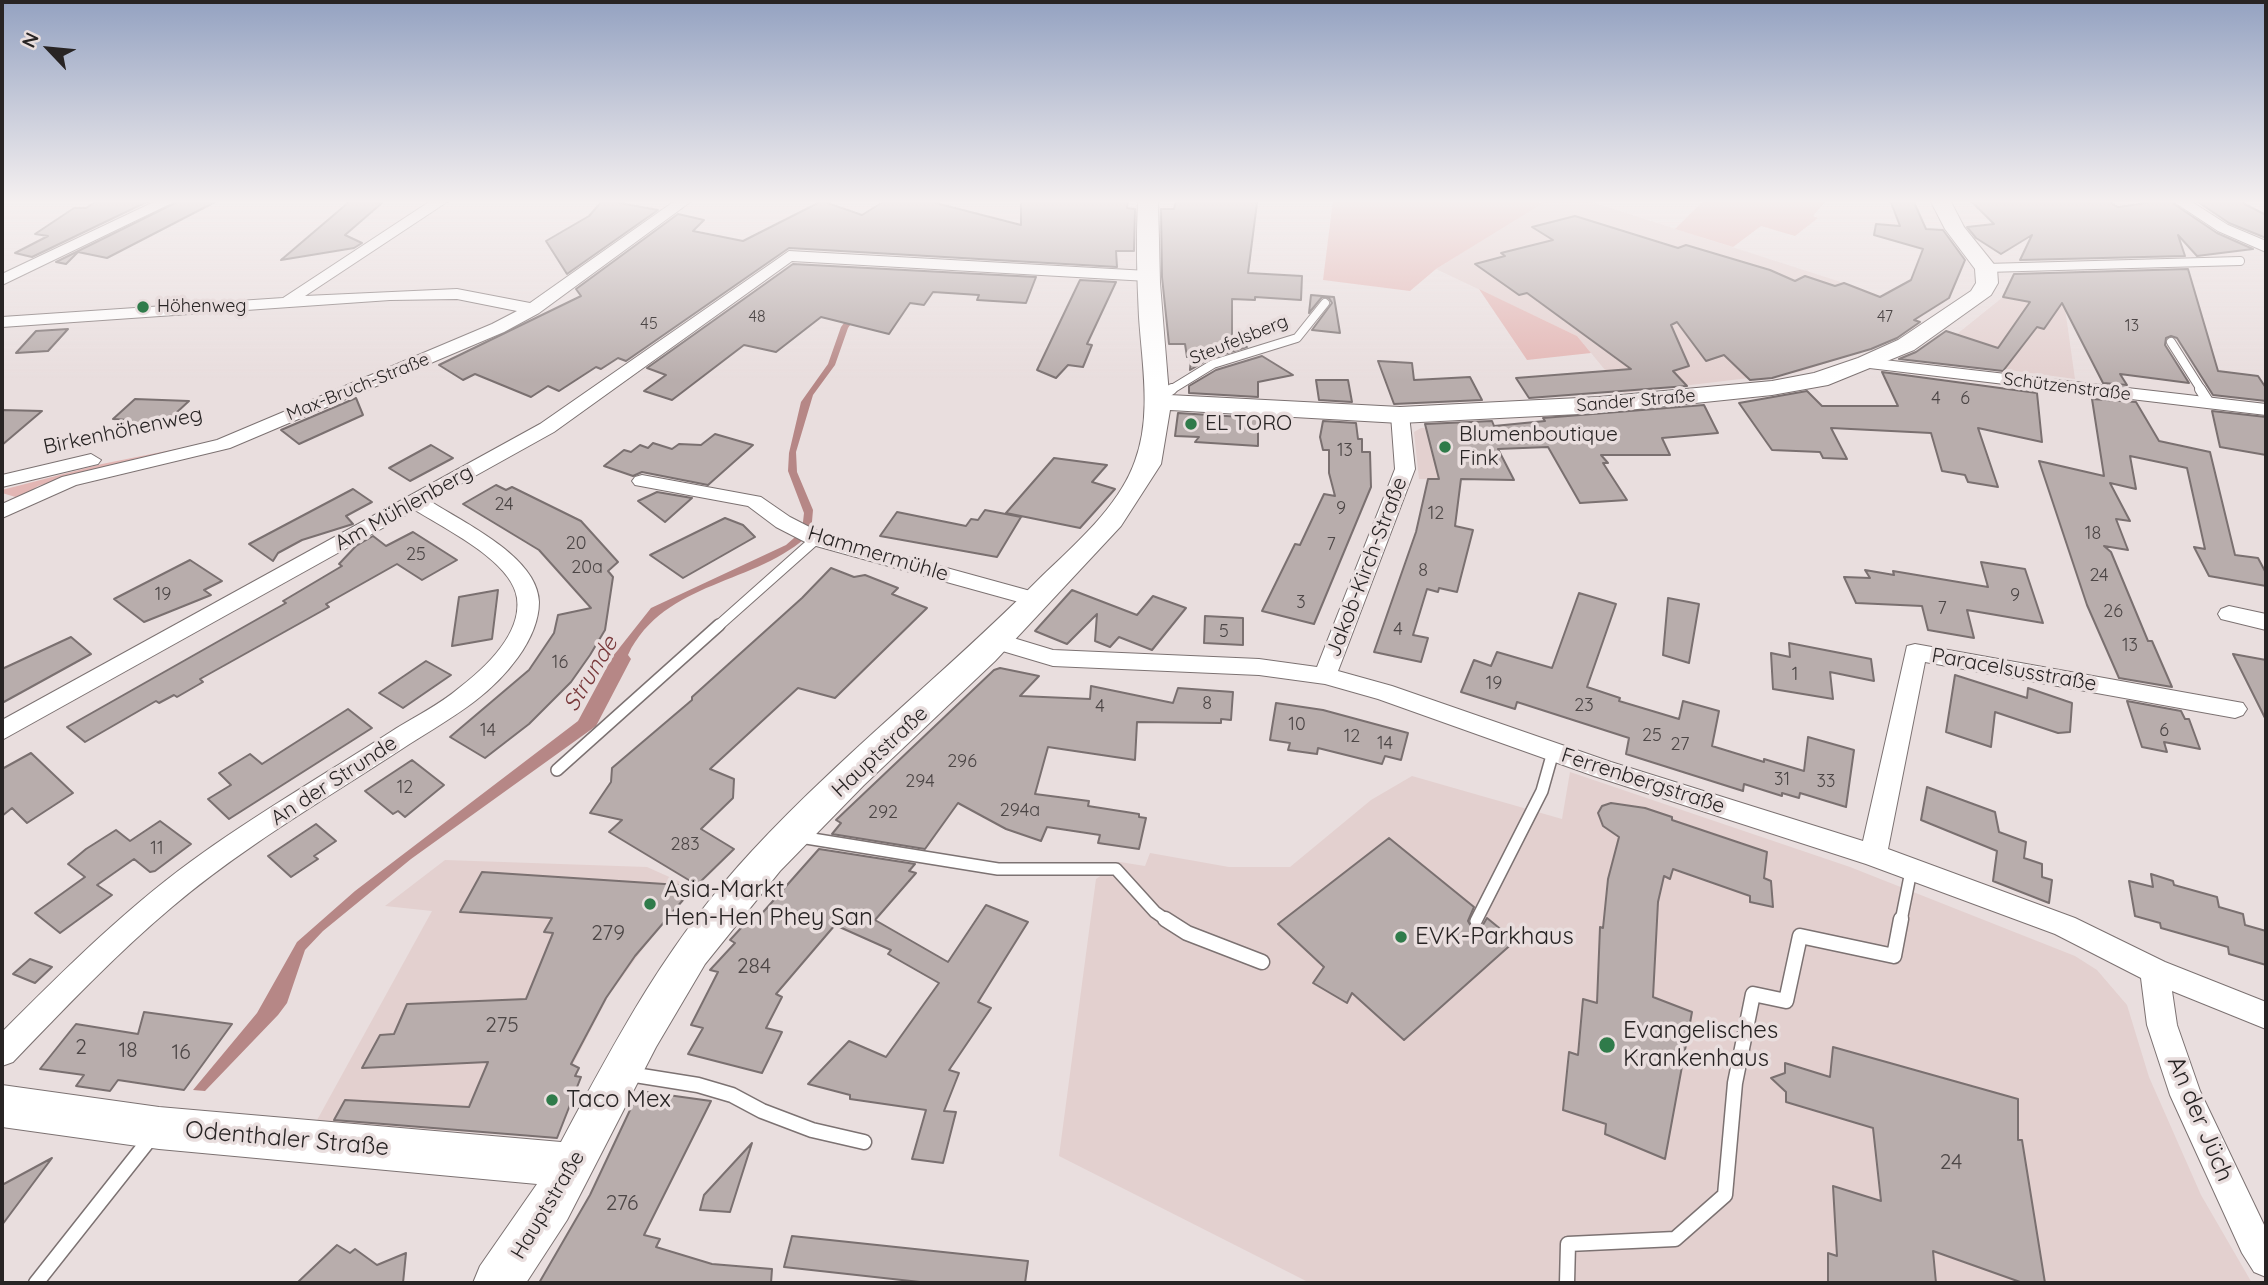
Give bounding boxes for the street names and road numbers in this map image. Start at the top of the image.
street label: Steufelsberg [1187,310,1291,370]
street label: Max-Bruch-Straße [284,349,432,425]
street label: Schützenstraße [2002,368,2132,406]
street label: Sander Straße [1576,385,1696,417]
street label: Birkenhöhenweg [41,402,205,460]
street label: Am Mühlenberg [331,460,477,556]
street label: Jakob-Kirch-Straße [1321,474,1413,660]
street label: Hammermühle [805,521,951,587]
street label: Paracelsusstraße [1930,643,2098,697]
street label: Hauptstraße [827,701,933,803]
street label: An der Strunde [266,731,402,831]
street label: Ferrenbergstraße [1558,743,1728,819]
street label: An der Jüch [2161,1052,2239,1186]
street label: Odenthaler Straße [184,1116,390,1162]
street label: Hauptstraße [506,1146,590,1264]

